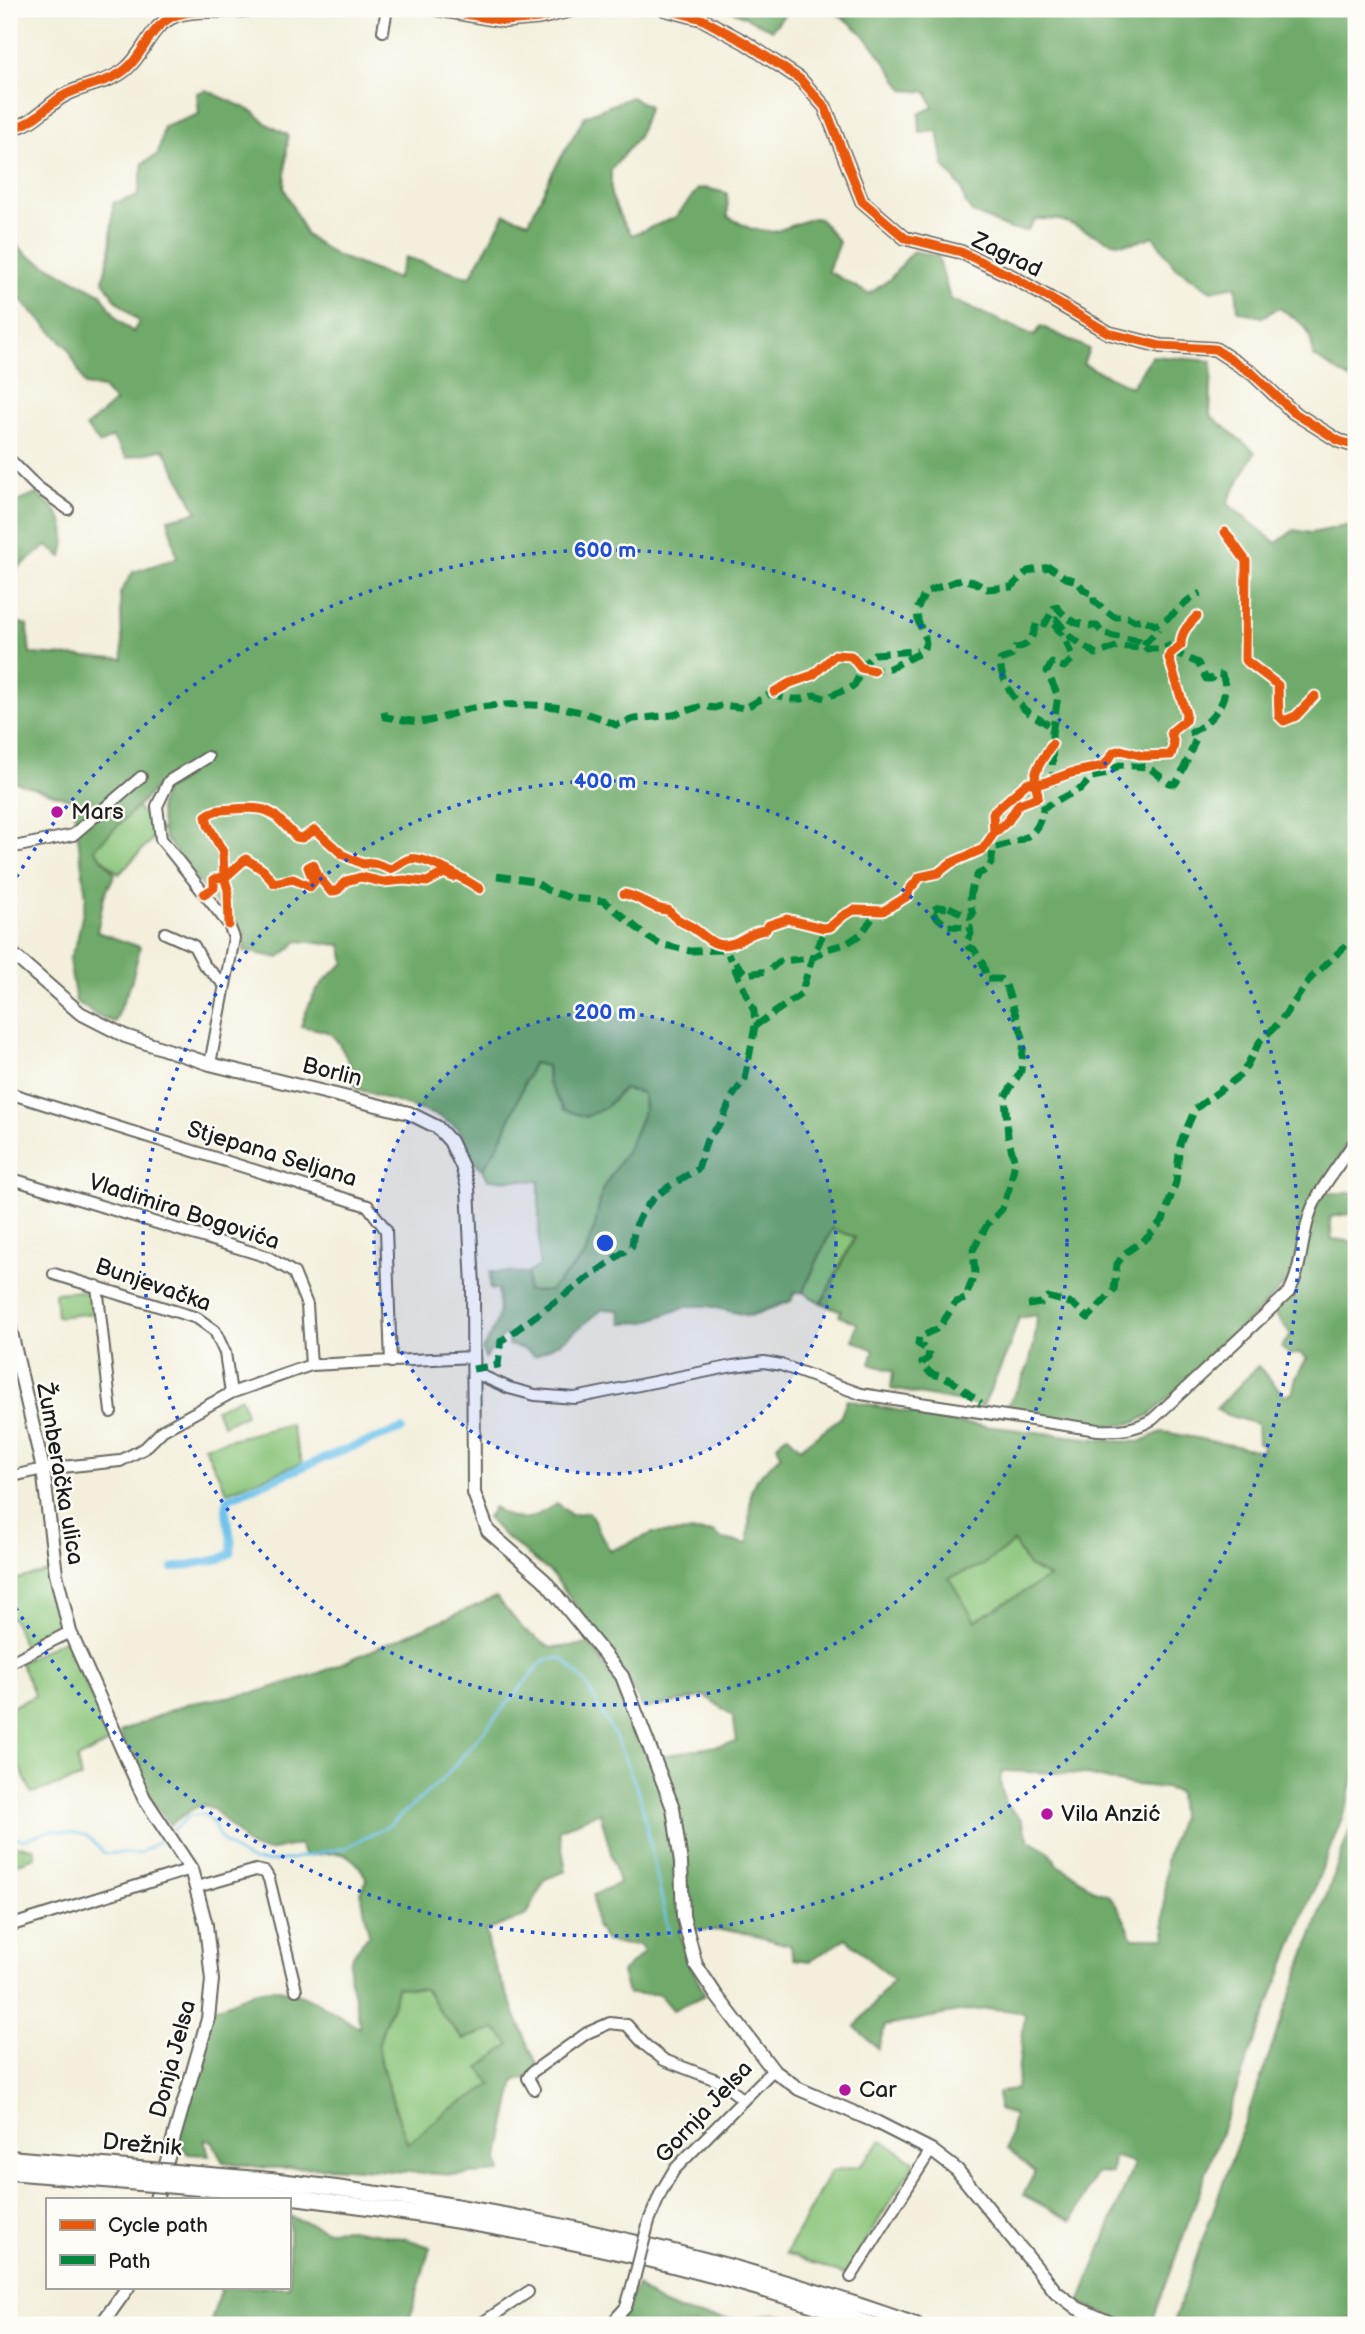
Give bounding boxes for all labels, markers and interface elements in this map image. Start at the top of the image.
street label: Zagrad [967,226,1047,284]
text: 600 m [574,538,636,563]
text: 400 m [574,769,636,794]
place label: Mars [71,798,124,826]
marker: Mars [49,804,65,820]
text: 200 m [574,1000,636,1025]
street label: Borlin [299,1051,365,1093]
street label: Stjepana Seljana [184,1115,360,1193]
street label: Vladimira Bogovića [85,1168,283,1256]
centre of rings [593,1231,617,1255]
street label: Bunjevačka [91,1252,215,1318]
street label: Žumberačka ulica [30,1380,90,1567]
place label: Vila Anzić [1061,1800,1161,1828]
marker: Vila Anzić [1039,1806,1055,1822]
street label: Donja Jelsa [144,1997,202,2121]
street label: Gornja Jelsa [650,2055,758,2169]
place label: Car [859,2076,897,2104]
marker: Car [837,2082,853,2098]
street label: Drežnik [101,2128,183,2162]
legend [46,2198,290,2288]
text: Cycle path [108,2213,208,2238]
text: Path [108,2249,150,2274]

